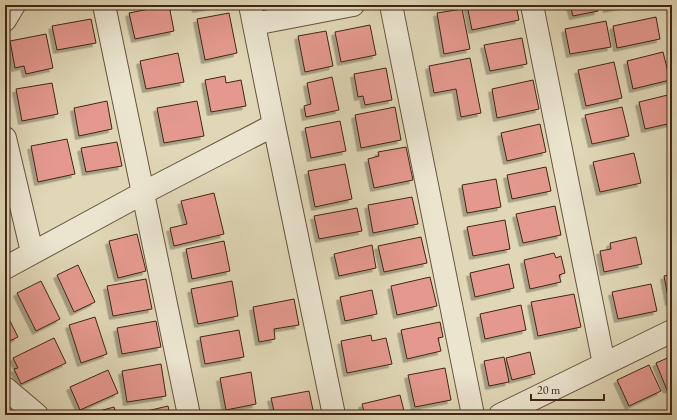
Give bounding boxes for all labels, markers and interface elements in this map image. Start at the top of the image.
scale bar [531,376,604,402]
text: 20 m [537,382,561,398]

